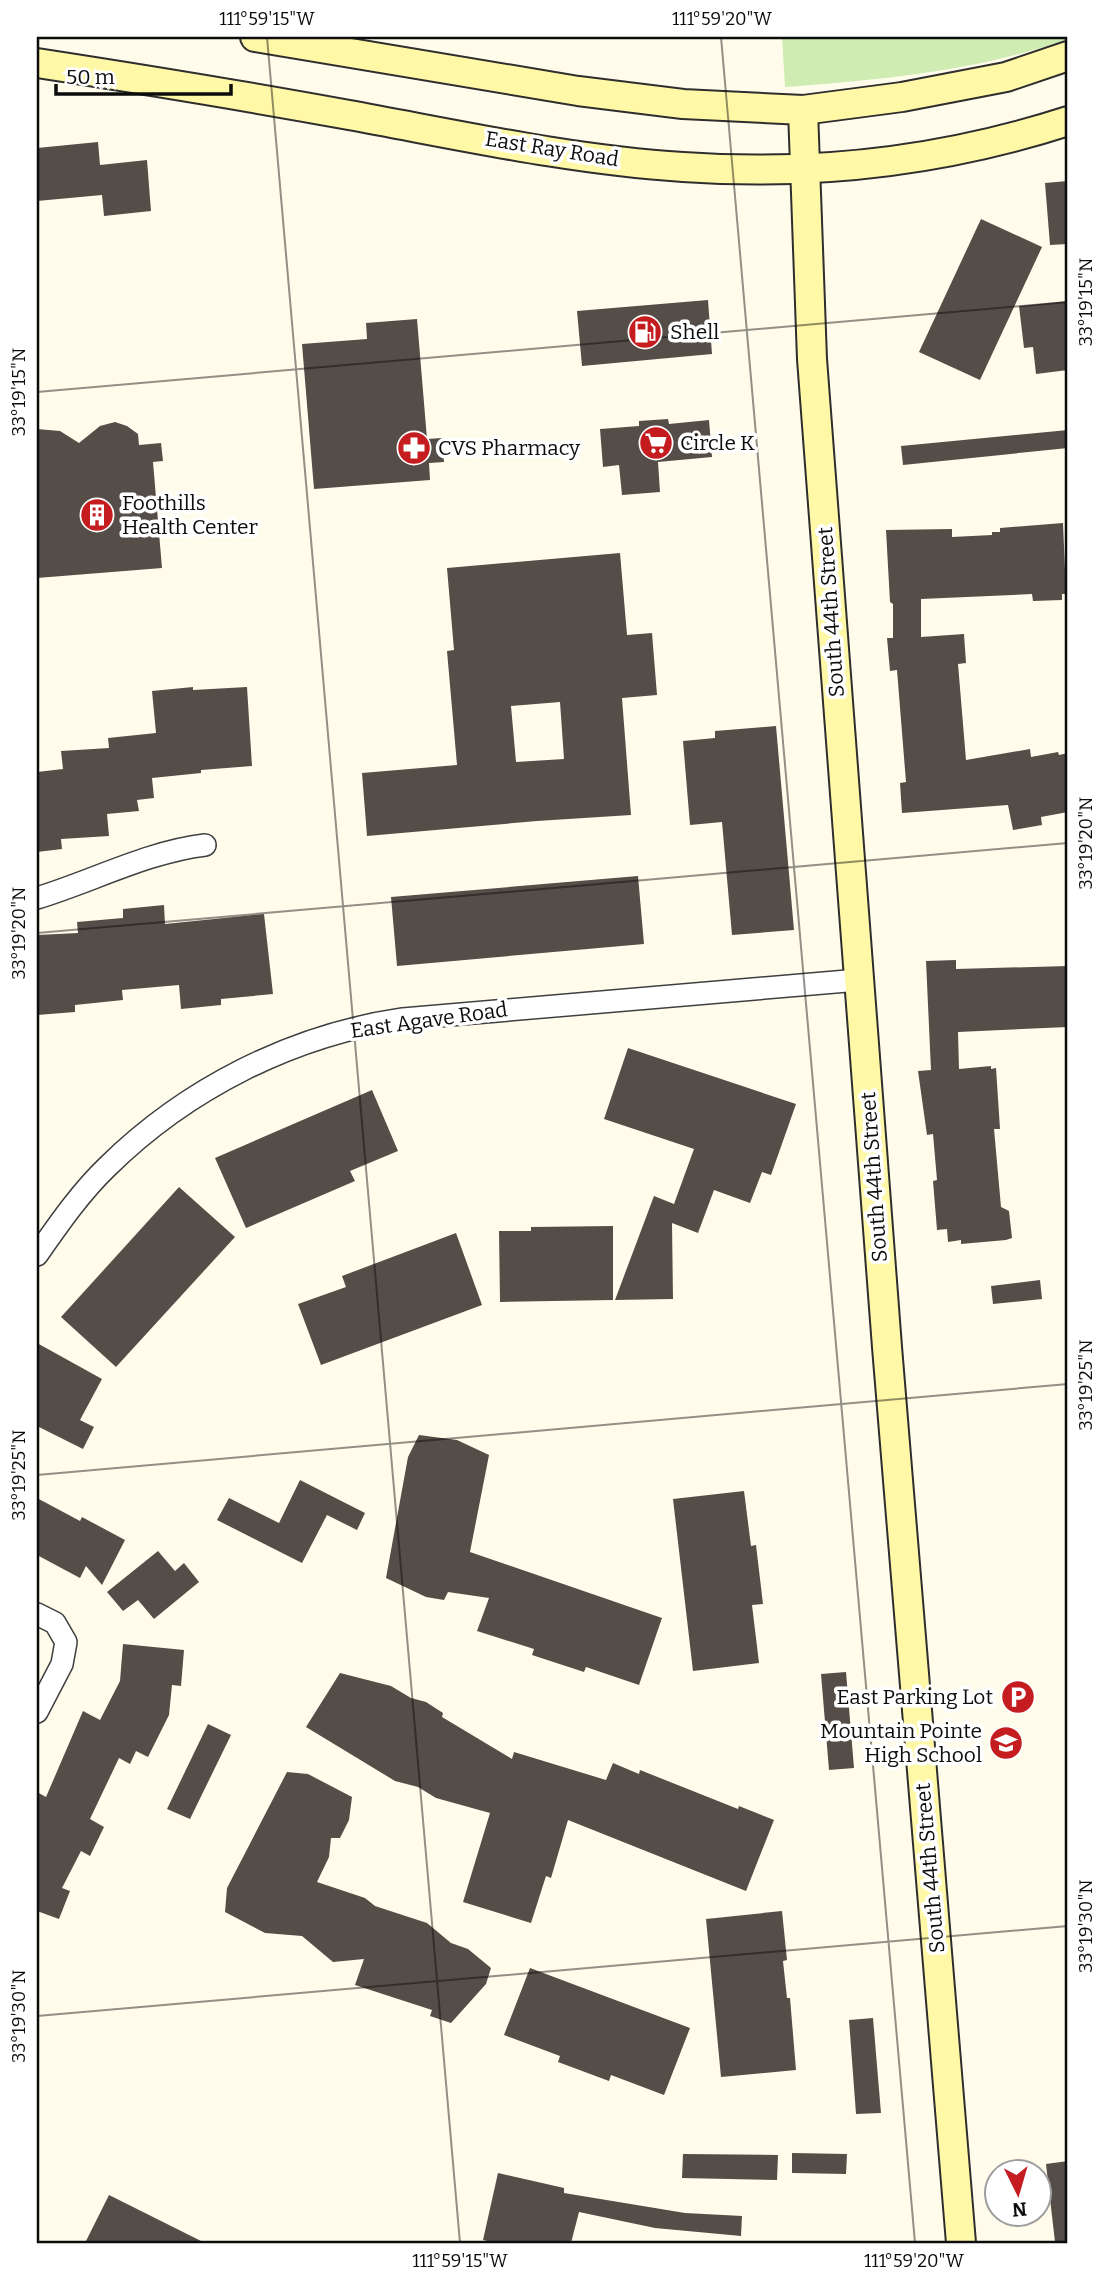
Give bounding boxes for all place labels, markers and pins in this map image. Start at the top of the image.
fuel station icon: Shell [626,313,664,351]
place label: Shell [670,319,719,345]
supermarket icon: Circle K [637,424,675,462]
pharmacy icon: CVS Pharmacy [395,429,433,467]
place label: Circle K [680,430,755,456]
place label: CVS Pharmacy [438,435,581,461]
place label: Foothills Health Center [122,490,258,540]
building icon: Foothills Health Center [78,496,116,534]
parking icon: East Parking Lot [999,1678,1037,1716]
place label: East Parking Lot [837,1684,993,1710]
place label: Mountain Pointe High School [820,1718,982,1768]
school or university icon: Mountain Pointe High School [987,1724,1025,1762]

